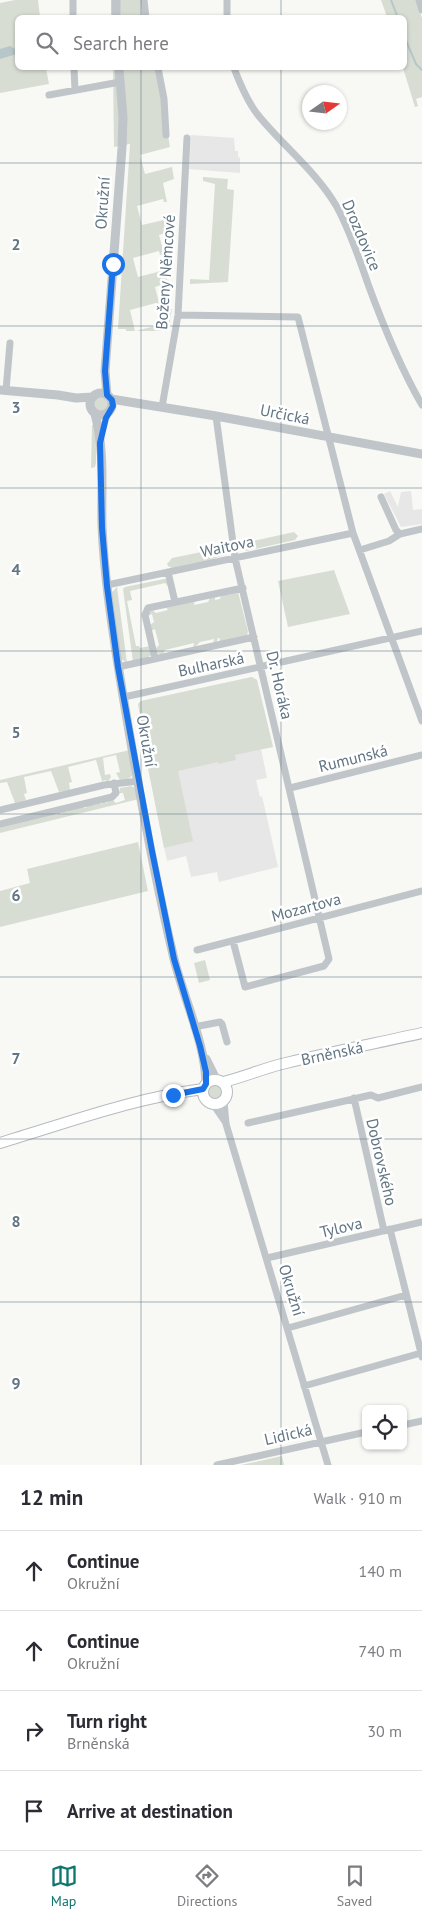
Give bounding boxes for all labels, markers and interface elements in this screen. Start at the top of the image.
search box [15,15,407,70]
icon: search [33,29,61,57]
text: Search here [73,31,169,55]
north arrow [302,85,347,130]
street label: Okružní [90,176,114,230]
street label: Drozdovice [338,196,386,274]
street label: Boženy Němcové [151,214,179,330]
text: 2 [11,234,21,254]
route start [102,253,125,276]
text: 3 [11,397,21,417]
street label: Určická [258,399,312,429]
street label: Waitova [198,531,256,561]
text: 4 [11,559,21,579]
street label: Bulharská [176,647,246,681]
street label: Dr. Horáka [262,649,298,721]
street label: Okružní [133,713,161,769]
text: 5 [11,722,21,742]
street label: Rumunská [316,740,390,776]
text: 6 [11,885,21,905]
street label: Mozartova [269,888,343,926]
street label: Brněnská [299,1037,365,1069]
text: 7 [11,1048,21,1068]
route end [162,1084,185,1107]
street label: Dobrovského [362,1116,402,1208]
text: 8 [11,1211,21,1231]
street label: Tylova [318,1212,364,1242]
street label: Okružní [275,1262,309,1318]
text: 9 [11,1373,21,1393]
map controls [362,1405,407,1450]
button: locate [362,1405,407,1450]
street label: Lidická [262,1419,314,1449]
text: 12 min [20,1484,83,1511]
text: Walk · 910 m [313,1488,402,1508]
text: Continue [67,1549,139,1573]
icon: ahead [20,1557,48,1585]
text: 140 m [359,1561,402,1581]
text: Okružní [67,1573,120,1593]
text: Continue [67,1629,139,1653]
icon: ahead [20,1637,48,1665]
text: 740 m [359,1641,402,1661]
text: Okružní [67,1653,120,1673]
text: Turn right [67,1709,147,1733]
icon: right [20,1717,48,1745]
text: 30 m [367,1721,402,1741]
text: Brněnská [67,1733,130,1753]
icon: arrive [20,1797,48,1825]
text: Arrive at destination [67,1799,233,1823]
tab: Map [50,1862,78,1910]
tab: Directions [177,1862,237,1910]
tab: Saved [337,1862,372,1910]

